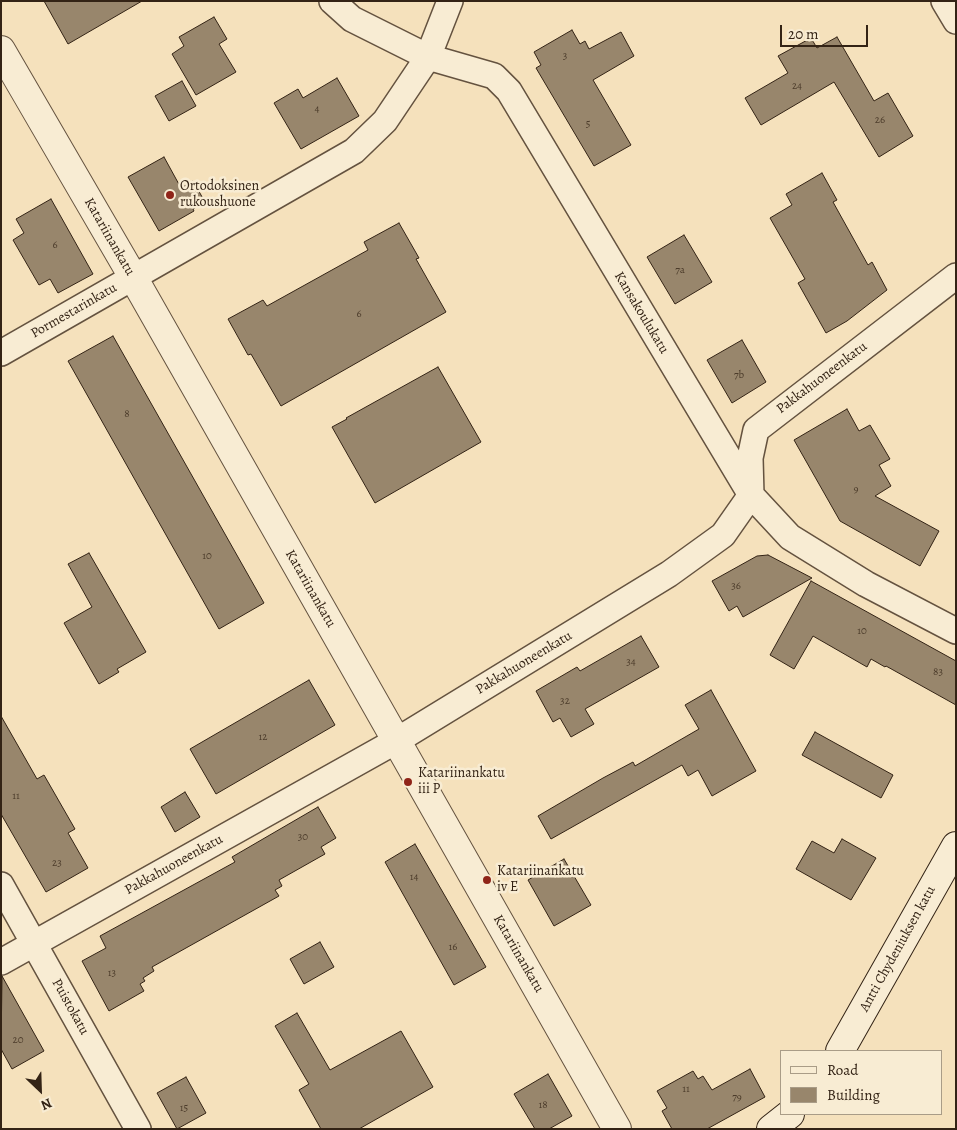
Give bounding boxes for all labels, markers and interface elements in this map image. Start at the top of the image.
scale bar [782,15,870,47]
text: 20 m [788,24,819,44]
house number: 3 [563,49,567,63]
house number: 24 [792,79,802,93]
house number: 4 [315,102,319,116]
house number: 26 [875,113,885,127]
house number: 5 [586,117,590,131]
place label: Ortodoksinen rukoushuone [180,179,259,212]
marker: Ortodoksinen rukoushuone [164,189,176,201]
street label: Katariinankatu [80,195,138,279]
house number: 6 [52,238,58,252]
house number: 7a [675,263,685,277]
street label: Kansakoulukatu [610,269,672,357]
street label: Pormestarinkatu [28,280,120,342]
house number: 6 [356,307,362,321]
street label: Pakkahuoneenkatu [773,338,871,418]
house number: 7b [734,368,744,382]
house number: 8 [124,407,130,421]
house number: 9 [853,482,859,496]
street label: Katariinankatu [281,547,339,631]
house number: 10 [202,549,212,563]
house number: 36 [731,579,741,593]
house number: 10 [857,624,867,638]
street label: Pakkahuoneenkatu [473,628,575,698]
house number: 34 [626,655,636,669]
house number: 83 [933,665,943,679]
house number: 32 [560,694,570,708]
house number: 12 [259,730,267,744]
place label: Katariinankatu iii P [418,766,505,799]
marker: Katariinankatu iii P [402,776,414,788]
house number: 11 [12,789,20,803]
house number: 30 [298,830,308,844]
street label: Pakkahuoneenkatu [122,831,226,899]
house number: 23 [52,856,62,870]
place label: Katariinankatu iv E [497,864,584,896]
house number: 14 [410,870,418,884]
marker: Katariinankatu iv E [481,874,493,886]
street label: Antti Chydeniuksen katu [856,883,940,1015]
street label: Katariinankatu [489,912,547,996]
house number: 16 [449,940,457,954]
house number: 13 [108,966,116,980]
street label: Puistokatu [48,976,92,1038]
house number: 20 [12,1033,24,1047]
legend [780,1050,942,1115]
text: Road [827,1060,858,1080]
north arrow [15,1065,65,1115]
house number: 11 [682,1082,690,1096]
text: Building [827,1085,880,1105]
house number: 79 [732,1090,742,1104]
text: N [38,1093,55,1115]
house number: 18 [538,1098,548,1112]
house number: 15 [180,1101,188,1115]

